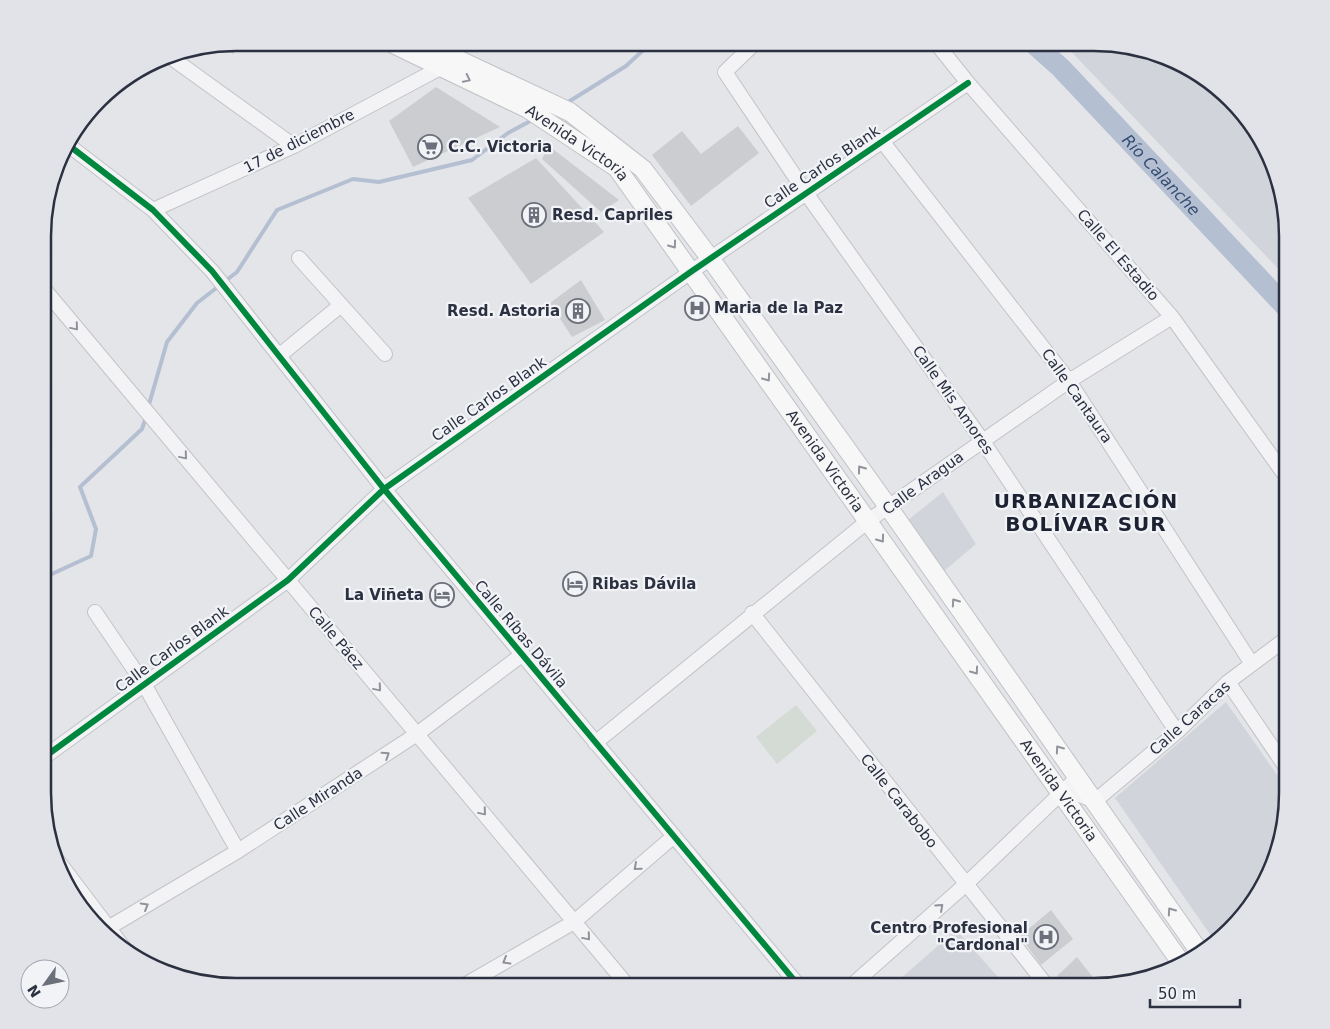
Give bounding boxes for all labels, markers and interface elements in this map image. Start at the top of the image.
one-way arrow [462,73,471,83]
street label: Avenida Victoria [522,101,632,185]
street label: 17 de diciembre [241,105,357,177]
street label: Calle Carlos Blank [761,121,883,212]
water label: Río Calanche [1118,130,1204,220]
supermarket icon: C.C. Victoria [417,134,443,160]
place label: C.C. Victoria [448,138,552,156]
building icon: Resd. Capriles [521,202,547,228]
street label: Calle El Estadio [1073,205,1163,305]
place label: Resd. Capriles [552,206,673,224]
one-way arrow [667,239,676,249]
hospital icon: Maria de la Paz [684,295,710,321]
building icon: Resd. Astoria [565,298,591,324]
place label: Maria de la Paz [714,299,843,317]
place label: Resd. Astoria [447,302,560,320]
one-way arrow [70,321,78,330]
street label: Calle Mis Amores [909,342,997,458]
street label: Calle Cantaura [1038,345,1116,447]
street label: Calle Carlos Blank [428,353,550,445]
one-way arrow [761,372,770,381]
street label: Avenida Victoria [782,406,867,516]
street label: Calle Aragua [879,448,967,518]
one-way arrow [178,450,186,459]
one-way arrow [858,465,867,475]
district label: URBANIZACIÓN BOLÍVAR SUR [994,489,1178,536]
one-way arrow [875,533,884,543]
hotel icon: Ribas Dávila [562,571,588,597]
place label: Ribas Dávila [592,575,696,593]
street label: Calle Ríbas Dávila [471,576,571,692]
hotel icon: La Viñeta [429,582,455,608]
place label: La Viñeta [344,586,424,604]
one-way arrow [952,598,961,608]
street label: Calle Carlos Blank [112,602,232,696]
street label: Calle Páez [304,603,368,673]
one-way arrow [969,665,978,675]
street label: Calle Caracas [1146,677,1234,759]
one-way arrow [373,682,381,691]
street label: Avenida Victoria [1016,735,1101,845]
one-way arrow [1056,745,1065,755]
street label: Calle Carabobo [857,750,941,852]
one-way arrow [381,751,390,761]
street label: Calle Miranda [270,763,366,835]
one-way arrow [477,806,486,815]
one-way arrow [634,862,643,871]
one-way arrow [139,903,148,913]
one-way arrow [934,904,943,913]
one-way arrow [1168,907,1177,917]
place label: Centro Profesional "Cardonal" [870,919,1028,954]
hospital icon: Centro Profesional "Cardonal" [1033,924,1059,950]
one-way arrow [581,932,590,941]
one-way arrow [502,955,511,965]
north arrow [20,959,70,1009]
scale bar [1150,976,1240,1008]
text: N [24,982,44,1000]
text: 50 m [1158,985,1196,1003]

